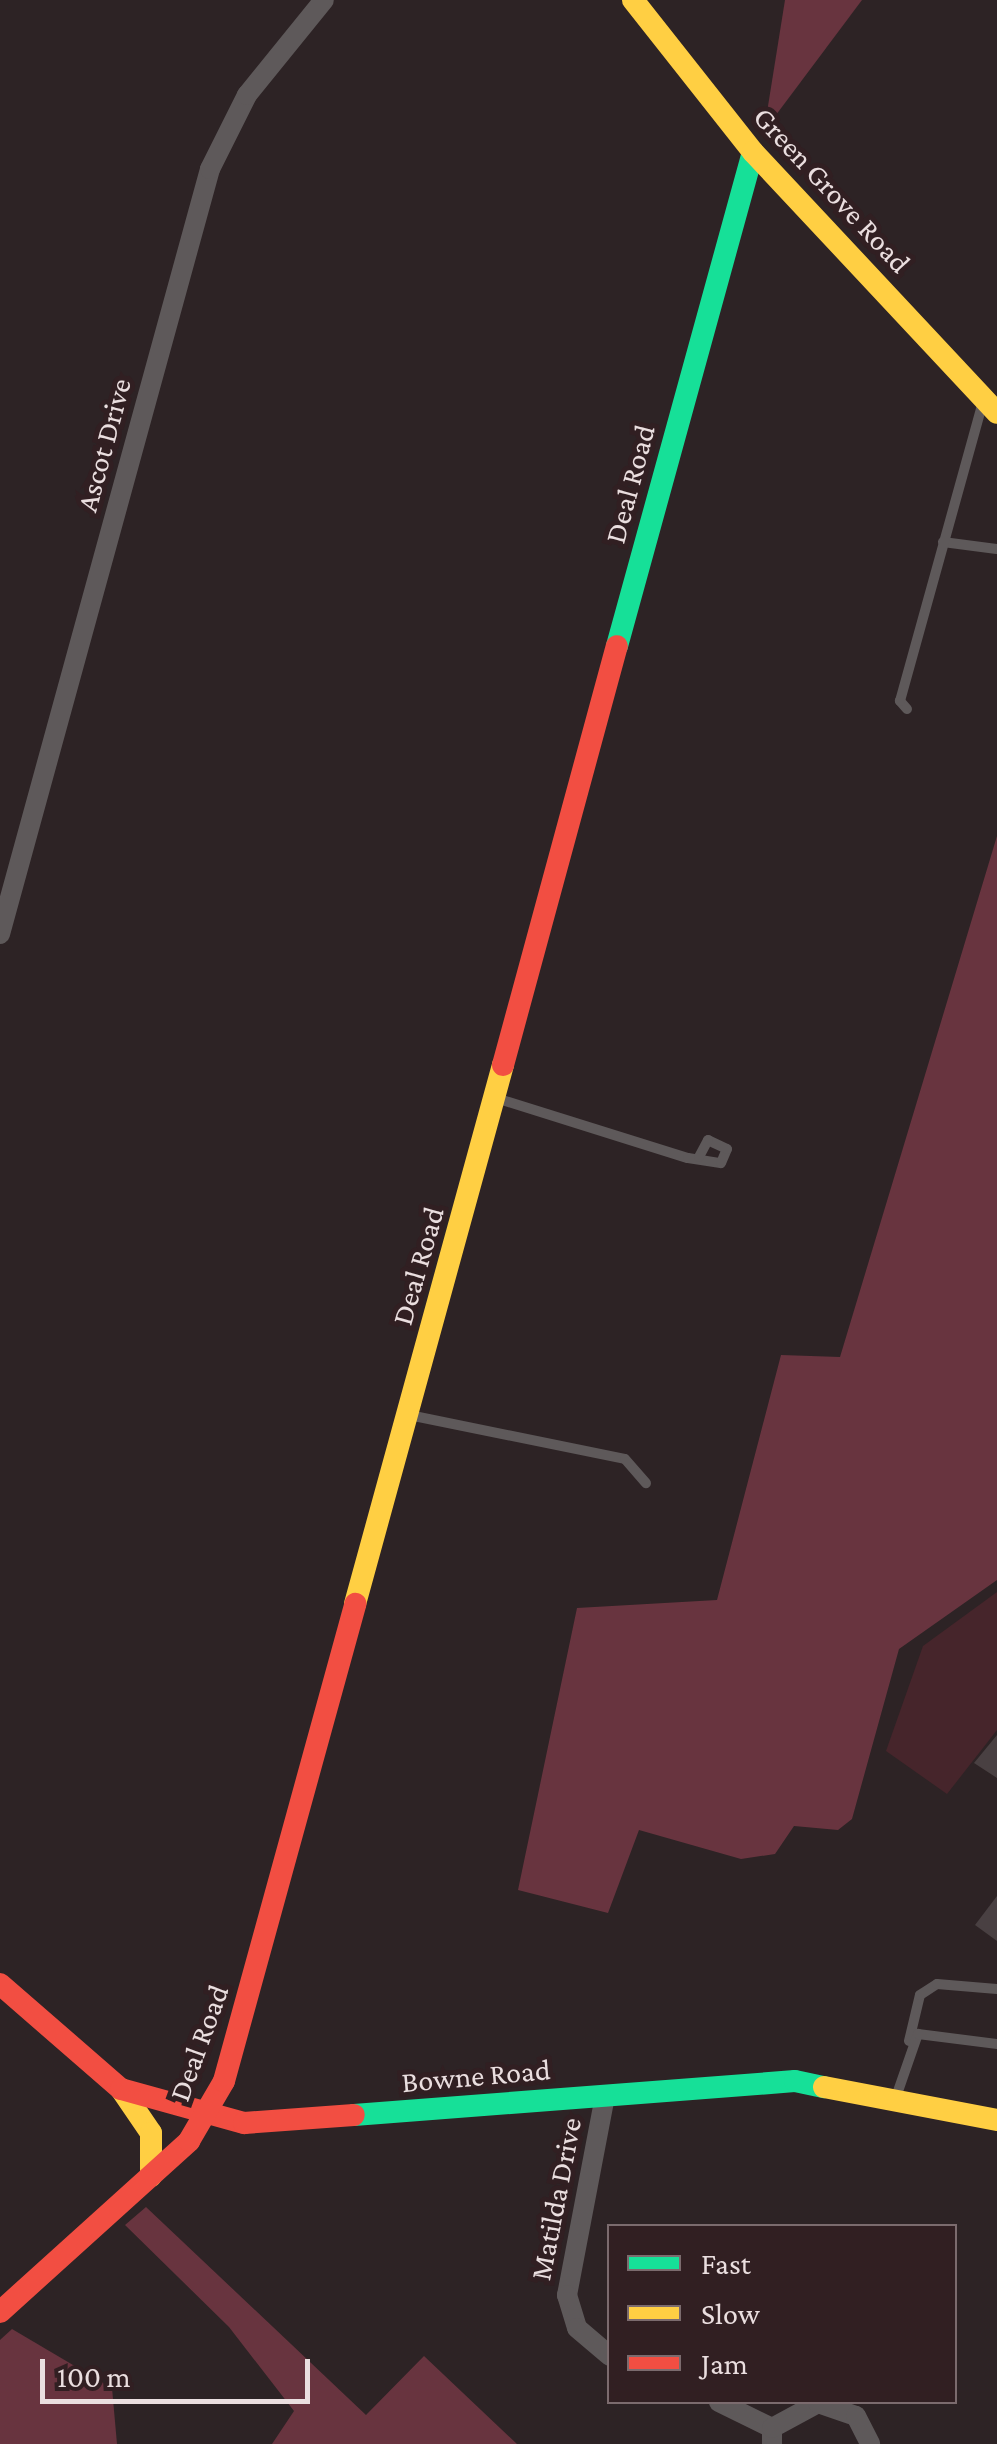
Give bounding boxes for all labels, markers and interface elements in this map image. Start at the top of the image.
street label: Green Grove Road [746,99,918,281]
street label: Ascot Drive [69,374,139,516]
street label: Deal Road [597,421,663,547]
street label: Deal Road [384,1203,452,1329]
street label: Deal Road [161,1980,237,2106]
street label: Bowne Road [400,2052,552,2100]
street label: Matilda Drive [523,2115,589,2283]
legend [607,2224,957,2404]
text: Fast [701,2247,751,2280]
text: Slow [701,2297,760,2330]
scale bar [45,2339,315,2401]
text: Jam [701,2347,748,2380]
text: 100 m [57,2360,131,2393]

